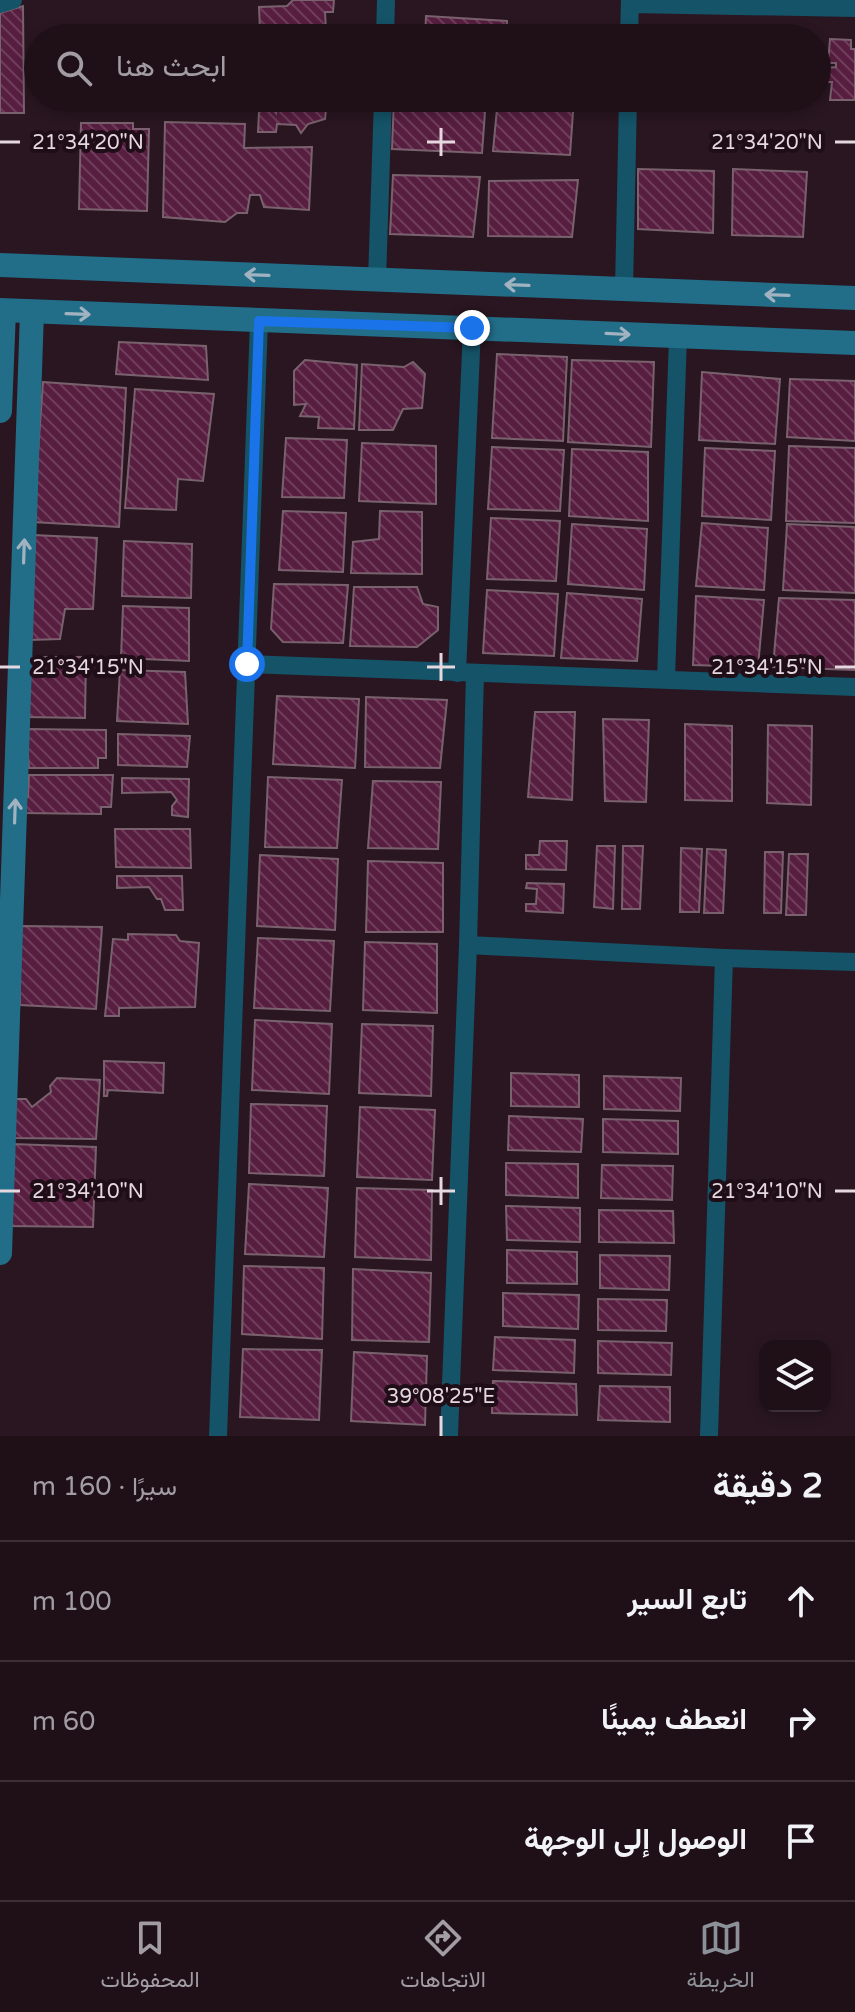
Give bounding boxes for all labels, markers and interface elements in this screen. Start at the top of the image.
search box [24,24,831,112]
icon: search [52,46,96,90]
text: ابحث هنا [116,48,227,85]
text: 21°34'20"N [32,131,144,155]
text: 21°34'20"N [711,131,823,155]
one-way arrow [244,268,271,283]
one-way arrow [504,278,531,293]
one-way arrow [764,288,791,303]
one-way arrow [64,306,91,321]
route end [454,310,490,346]
one-way arrow [604,327,631,342]
one-way arrow [16,538,31,565]
route start [229,646,265,682]
text: 21°34'15"N [32,656,144,680]
text: 21°34'15"N [711,656,823,680]
one-way arrow [8,798,23,825]
text: 21°34'10"N [32,1180,144,1204]
text: 21°34'10"N [711,1180,823,1204]
map controls [759,1340,831,1412]
button: layers [759,1340,831,1412]
text: 39°08'25"E [387,1385,495,1409]
text: 2 دقيقة [713,1466,823,1507]
text: سيرًا · 160 m [32,1471,177,1502]
icon: ahead [779,1579,823,1623]
text: تابع السير [627,1581,747,1618]
text: 100 m [32,1586,112,1617]
icon: right [779,1699,823,1743]
text: انعطف يمينًا [601,1701,747,1738]
text: 60 m [32,1706,95,1737]
icon: arrive [779,1819,823,1863]
text: الوصول إلى الوجهة [524,1821,747,1858]
tab: المحفوظات [100,1916,200,1999]
tab: الاتجاهات [400,1916,486,1999]
tab: الخريطة [687,1916,755,1999]

